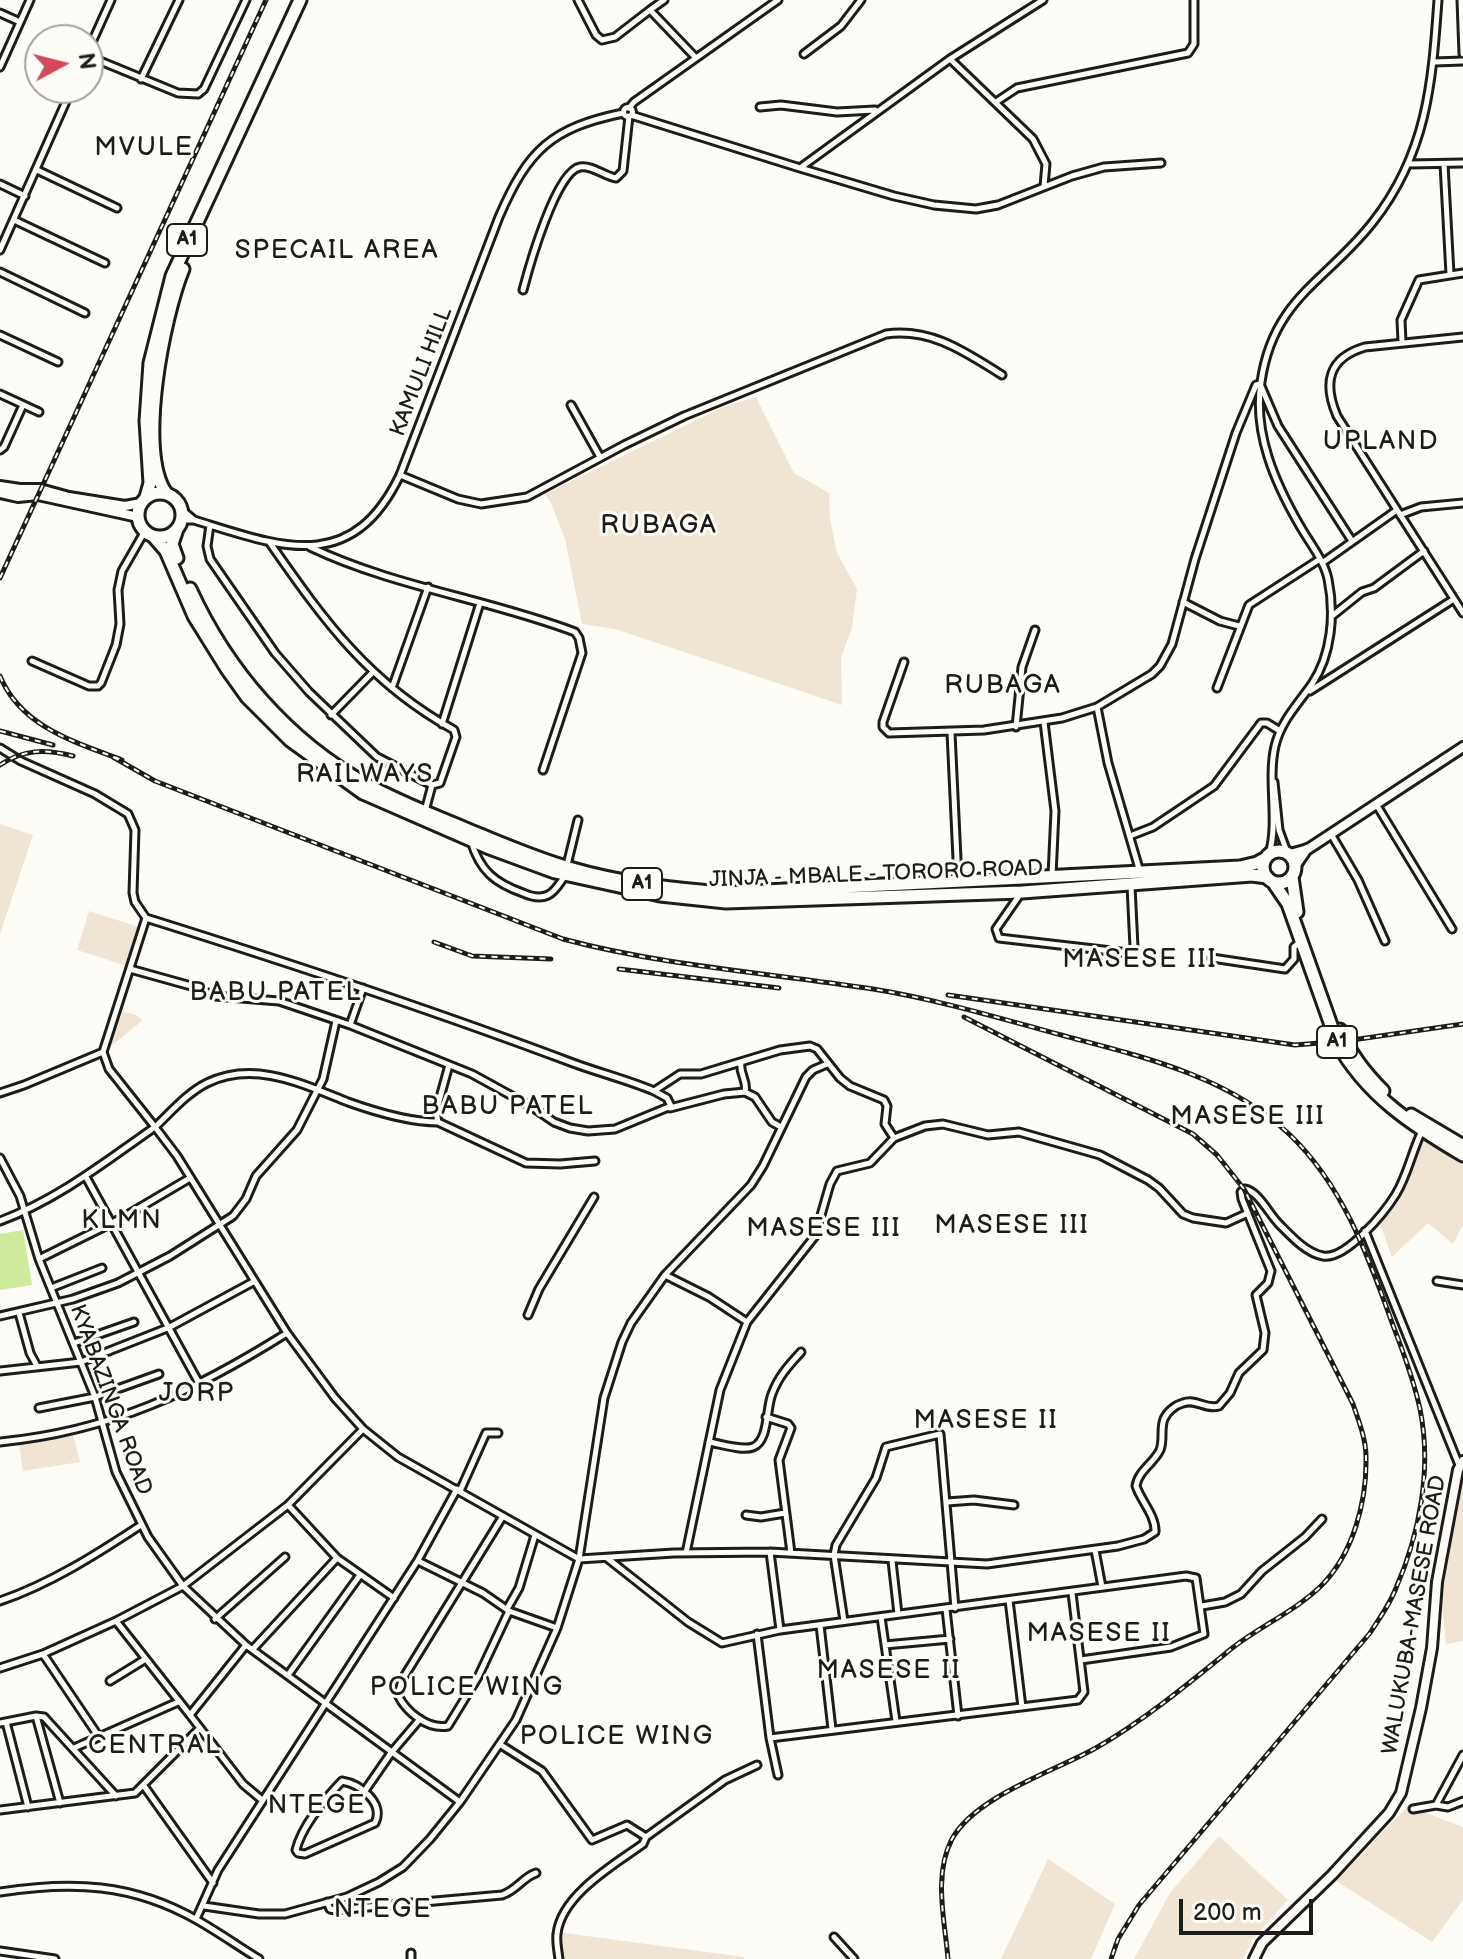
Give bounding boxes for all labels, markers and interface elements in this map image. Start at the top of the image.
north arrow [24,24,104,104]
text: N [72,51,101,71]
district label: MVULE [94,132,194,164]
road number: A1 [167,224,207,256]
district label: SPECAIL AREA [235,235,439,267]
street label: KAMULI HILL [385,304,459,440]
district label: UPLAND [1323,426,1439,458]
district label: RUBAGA [600,510,718,542]
district label: RUBAGA [944,670,1062,702]
district label: RAILWAYS [296,759,434,791]
street label: JINJA - MBALE - TORORO ROAD [709,856,1043,894]
road number: A1 [622,868,662,900]
district label: MASESE III [1062,944,1218,976]
district label: BABU PATEL [189,977,363,1009]
road number: A1 [1317,1026,1357,1058]
district label: BABU PATEL [421,1091,595,1123]
district label: MASESE III [1170,1101,1326,1133]
district label: KLMN [81,1205,163,1237]
district label: MASESE III [934,1210,1090,1242]
district label: MASESE III [746,1213,902,1245]
street label: KYABAZINGA ROAD [63,1301,157,1499]
district label: JORP [159,1378,235,1410]
district label: MASESE II [913,1405,1059,1437]
street label: WALUKUBA-MASESE ROAD [1377,1474,1453,1756]
district label: MASESE II [1026,1618,1172,1650]
district label: MASESE II [816,1655,962,1687]
district label: POLICE WING [370,1672,564,1704]
district label: POLICE WING [520,1721,714,1753]
district label: CENTRAL [88,1730,222,1762]
district label: NTEGE [268,1790,366,1822]
scale bar [1183,1883,1317,1933]
district label: NTEGE [334,1894,432,1926]
text: 200 m [1193,1898,1262,1927]

